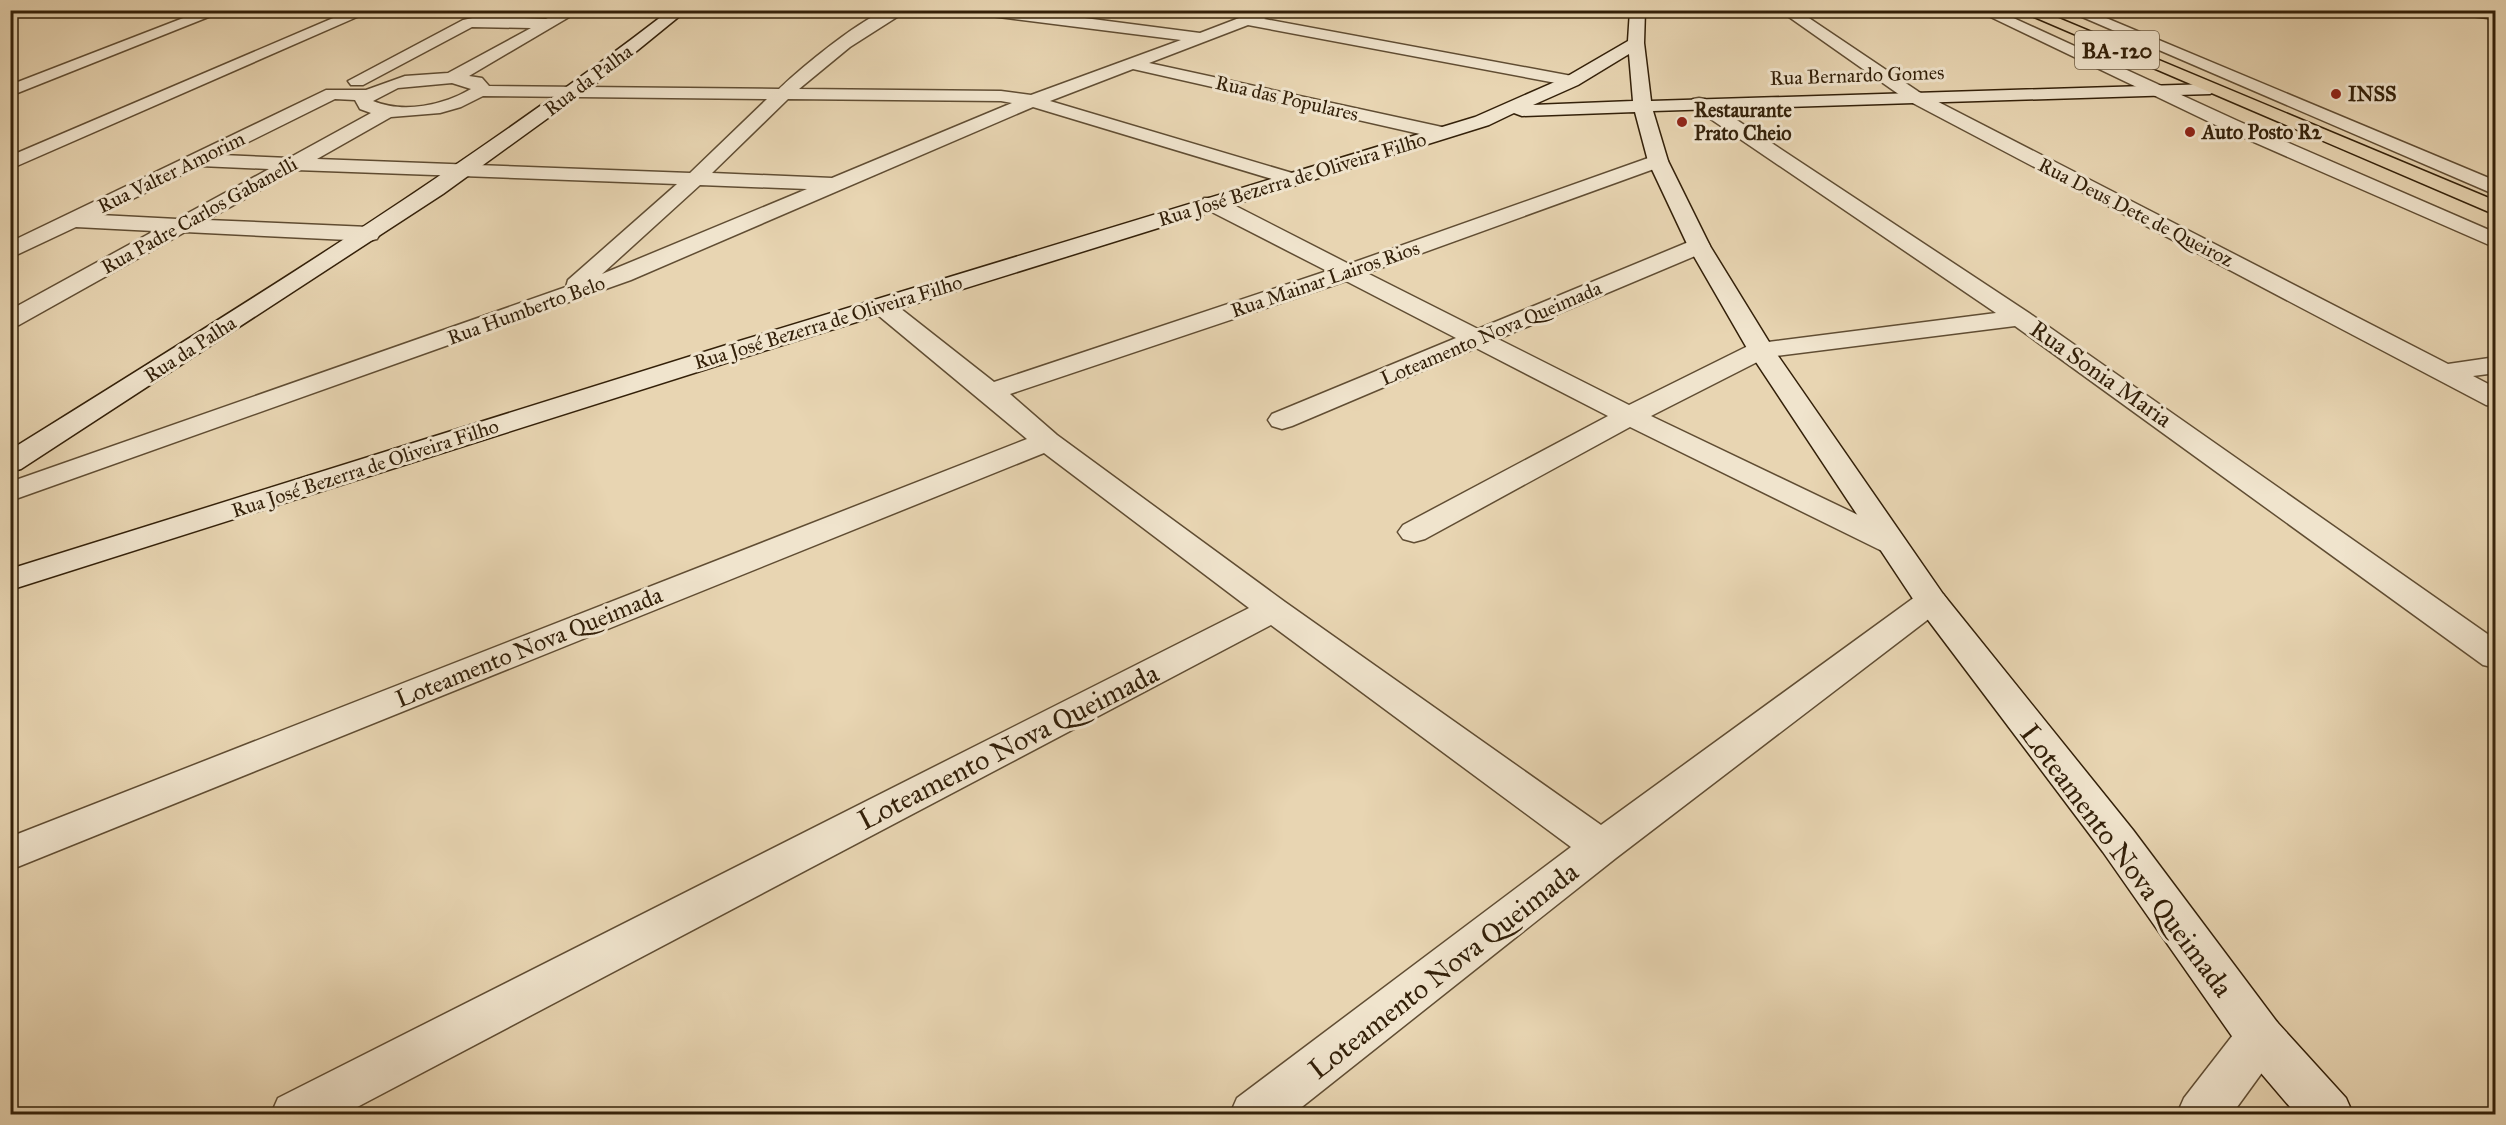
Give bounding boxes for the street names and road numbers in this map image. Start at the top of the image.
road number: BA-120 [2075,31,2159,69]
street label: Rua da Palha [539,39,637,121]
street label: Rua Bernardo Gomes [1769,60,1945,90]
street label: Rua das Populares [1213,70,1361,126]
street label: Rua Valter Amorim [93,126,249,218]
street label: Rua José Bezerra de Oliveira Filho [1155,127,1429,232]
street label: Rua Padre Carlos Gabanelli [97,151,302,279]
street label: Rua Deus Dete de Queiroz [2034,152,2238,272]
street label: Rua Mainar Lairos Rios [1228,235,1422,323]
street label: Rua Humberto Belo [444,270,608,350]
street label: Rua José Bezerra de Oliveira Filho [691,270,965,375]
street label: Loteamento Nova Queimada [1377,275,1606,390]
street label: Rua da Palha [140,310,241,388]
street label: Rua Sonia Maria [2024,314,2178,434]
street label: Rua José Bezerra de Oliveira Filho [228,413,502,524]
street label: Loteamento Nova Queimada [391,579,668,714]
street label: Loteamento Nova Queimada [852,655,1165,838]
street label: Loteamento Nova Queimada [2013,717,2241,1004]
street label: Loteamento Nova Queimada [1301,854,1585,1087]

